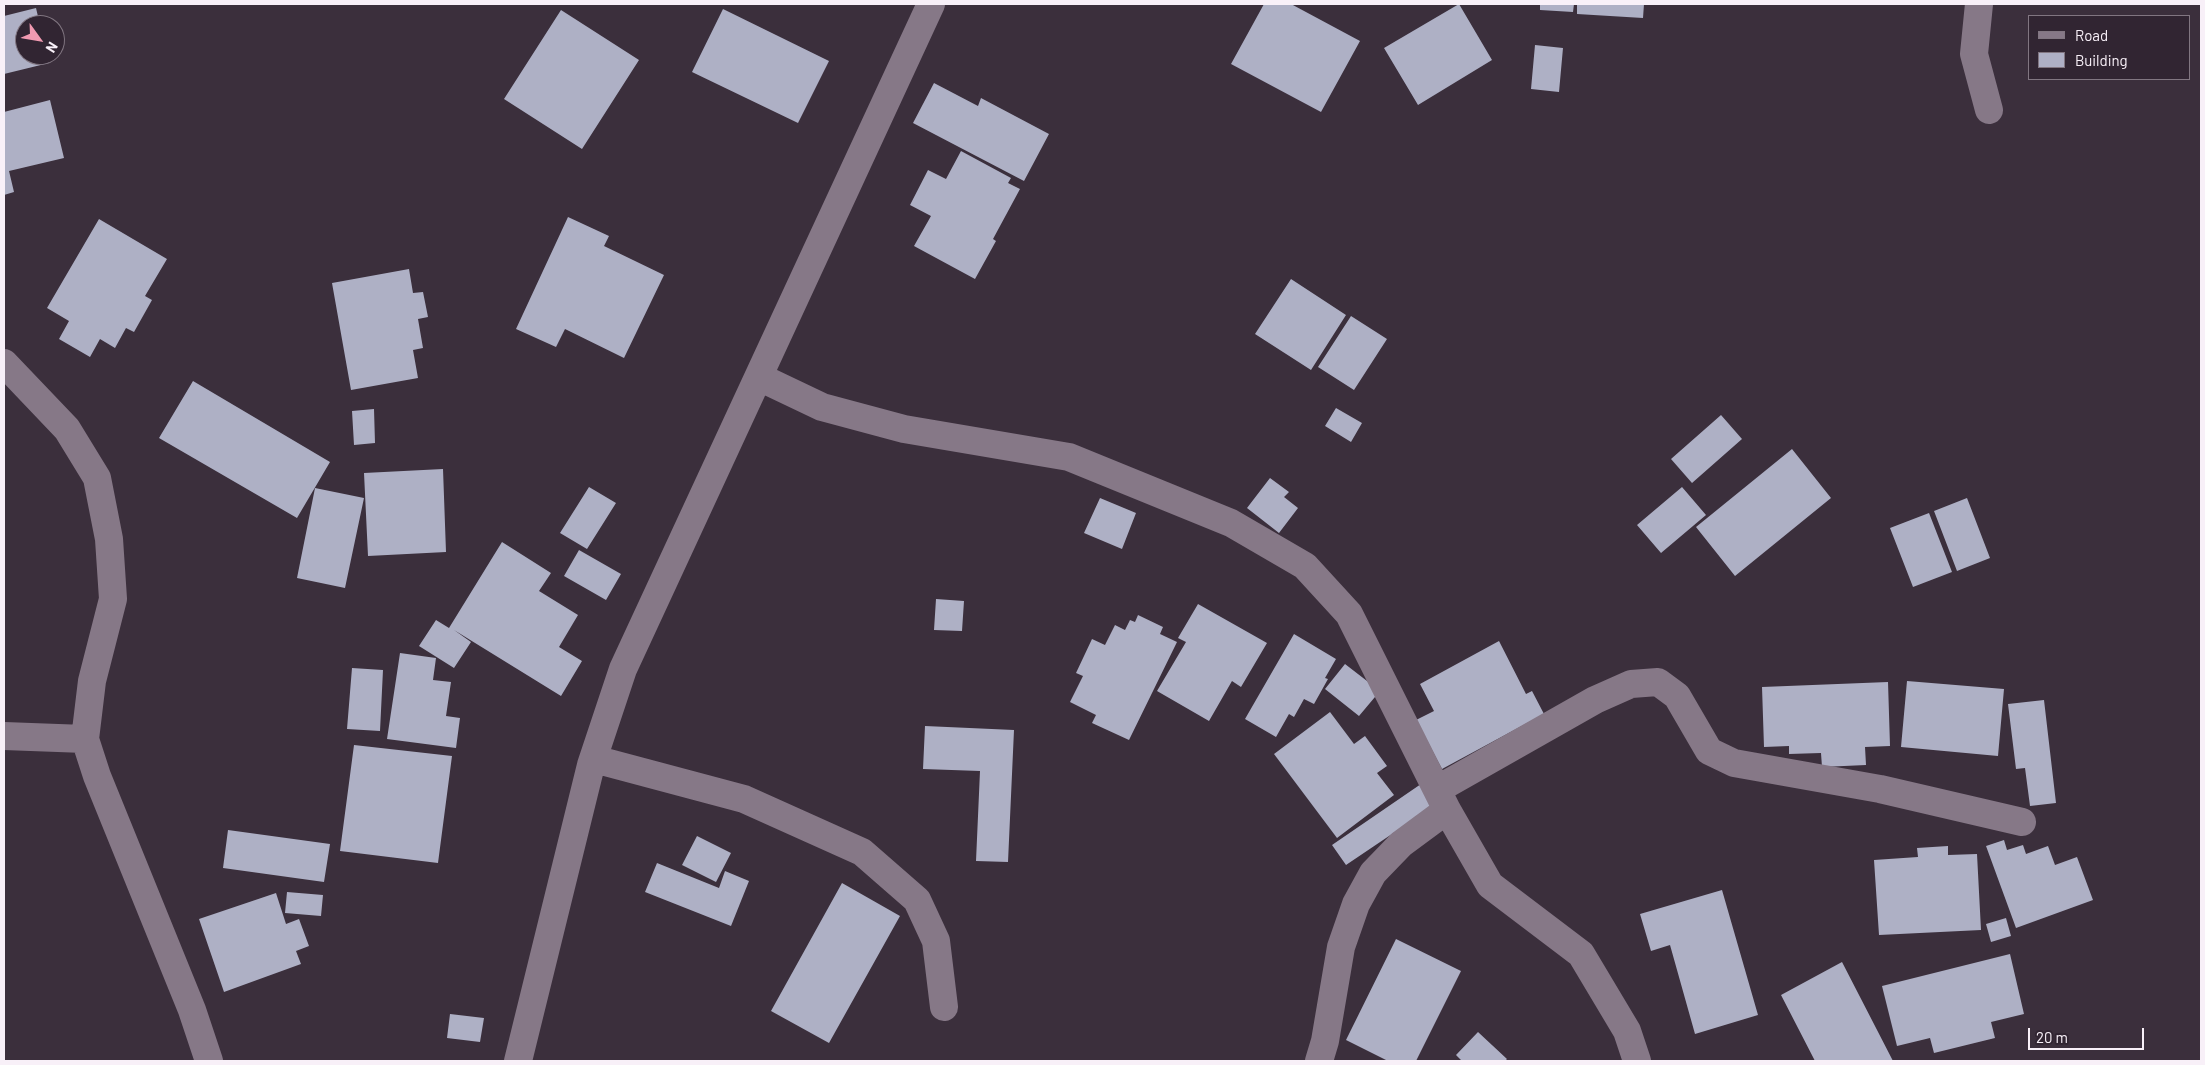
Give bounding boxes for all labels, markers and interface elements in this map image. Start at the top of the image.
north arrow [15,15,65,65]
legend [2028,15,2190,80]
text: Road [2075,26,2108,44]
text: N [43,39,62,56]
text: Building [2075,51,2128,69]
scale bar [2030,1018,2146,1050]
text: 20 m [2036,1028,2068,1046]

